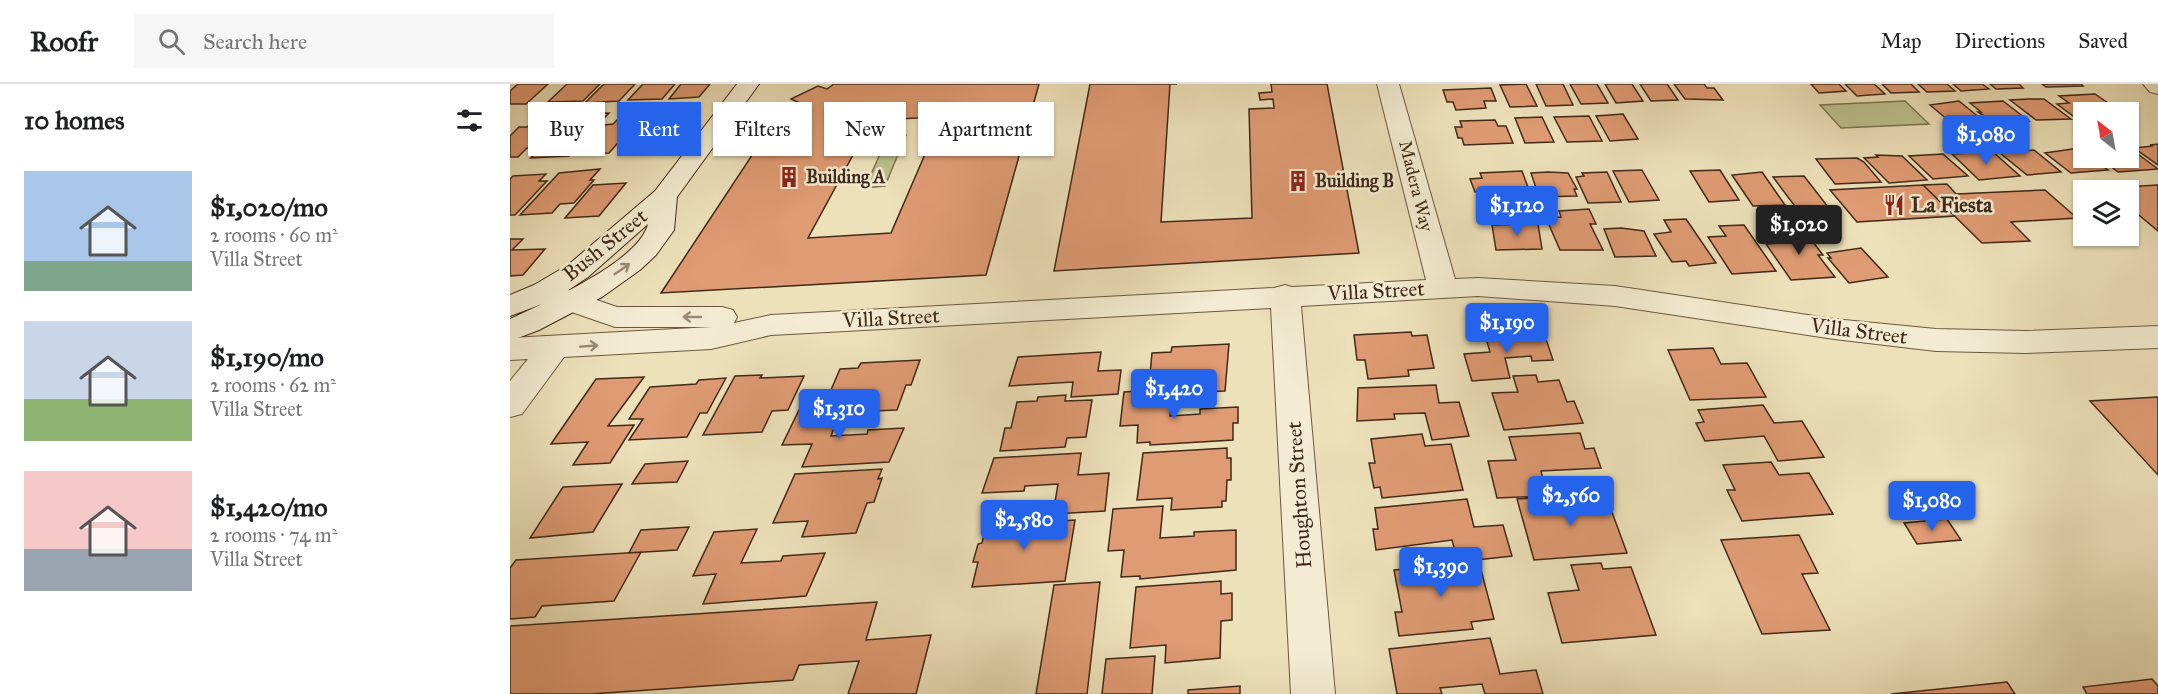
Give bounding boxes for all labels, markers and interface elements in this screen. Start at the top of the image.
search box [134,14,554,68]
text: Roofr [30,24,98,59]
icon: search [155,25,188,58]
text: Search here [203,28,307,55]
text: Map [1881,28,1922,54]
text: Directions [1955,28,2045,54]
text: Saved [2078,28,2128,54]
chip: Buy [528,102,605,156]
chip: Rent [617,102,701,156]
chip: Filters [713,102,812,156]
chip: New [824,102,906,156]
chip: Apartment [918,102,1054,156]
north arrow [2073,102,2139,168]
map controls [2073,102,2139,246]
text: 10 homes [24,104,125,136]
icon: filters [453,104,486,137]
pin: $1,080 [1937,115,2035,166]
text: $1,080 [1957,122,2015,146]
street label: Madera Way [1394,138,1438,234]
building icon: Building A [777,165,801,189]
place label: Building A [806,166,886,189]
building icon: Building B [1286,169,1310,193]
place label: Building B [1315,170,1394,193]
button: layers [2073,180,2139,246]
pin: $1,120 [1468,186,1566,237]
text: $1,020/mo [210,191,328,223]
place label: La Fiesta [1911,192,1993,218]
text: $1,120 [1490,193,1544,217]
restaurant icon: La Fiesta [1882,193,1906,217]
icon: home [72,195,144,267]
street label: Bush Street [558,203,653,287]
pin: $1,020 [1750,205,1848,256]
text: $1,020 [1770,212,1828,236]
text: 2 rooms · 60 m² [210,223,338,247]
text: Villa Street [210,247,303,271]
one-way arrow [613,263,629,275]
street label: Villa Street [1326,275,1426,307]
street label: Villa Street [841,302,941,334]
pin: $1,190 [1458,303,1556,354]
text: $1,190 [1479,310,1535,334]
one-way arrow [683,311,703,323]
street label: Villa Street [1808,312,1909,350]
one-way arrow [579,340,599,351]
text: $1,190/mo [210,341,324,373]
icon: home [72,345,144,417]
pin: $1,420 [1125,369,1223,420]
text: 2 rooms · 62 m² [210,373,336,397]
text: $1,420 [1145,376,1203,400]
pin: $1,310 [790,389,888,440]
text: $1,310 [813,396,865,420]
text: Villa Street [210,397,303,421]
street label: Houghton Street [1281,420,1317,569]
pin: $2,560 [1522,476,1620,527]
pin: $1,080 [1883,481,1981,532]
text: $2,560 [1542,483,1600,507]
text: $1,080 [1903,488,1961,512]
text: $1,420/mo [210,491,328,523]
icon: home [72,495,144,567]
pin: $2,580 [975,500,1073,551]
text: $2,580 [995,507,1053,531]
text: 2 rooms · 74 m² [210,523,337,547]
text: Villa Street [210,547,303,571]
pin: $1,390 [1392,547,1490,598]
text: $1,390 [1413,554,1469,578]

